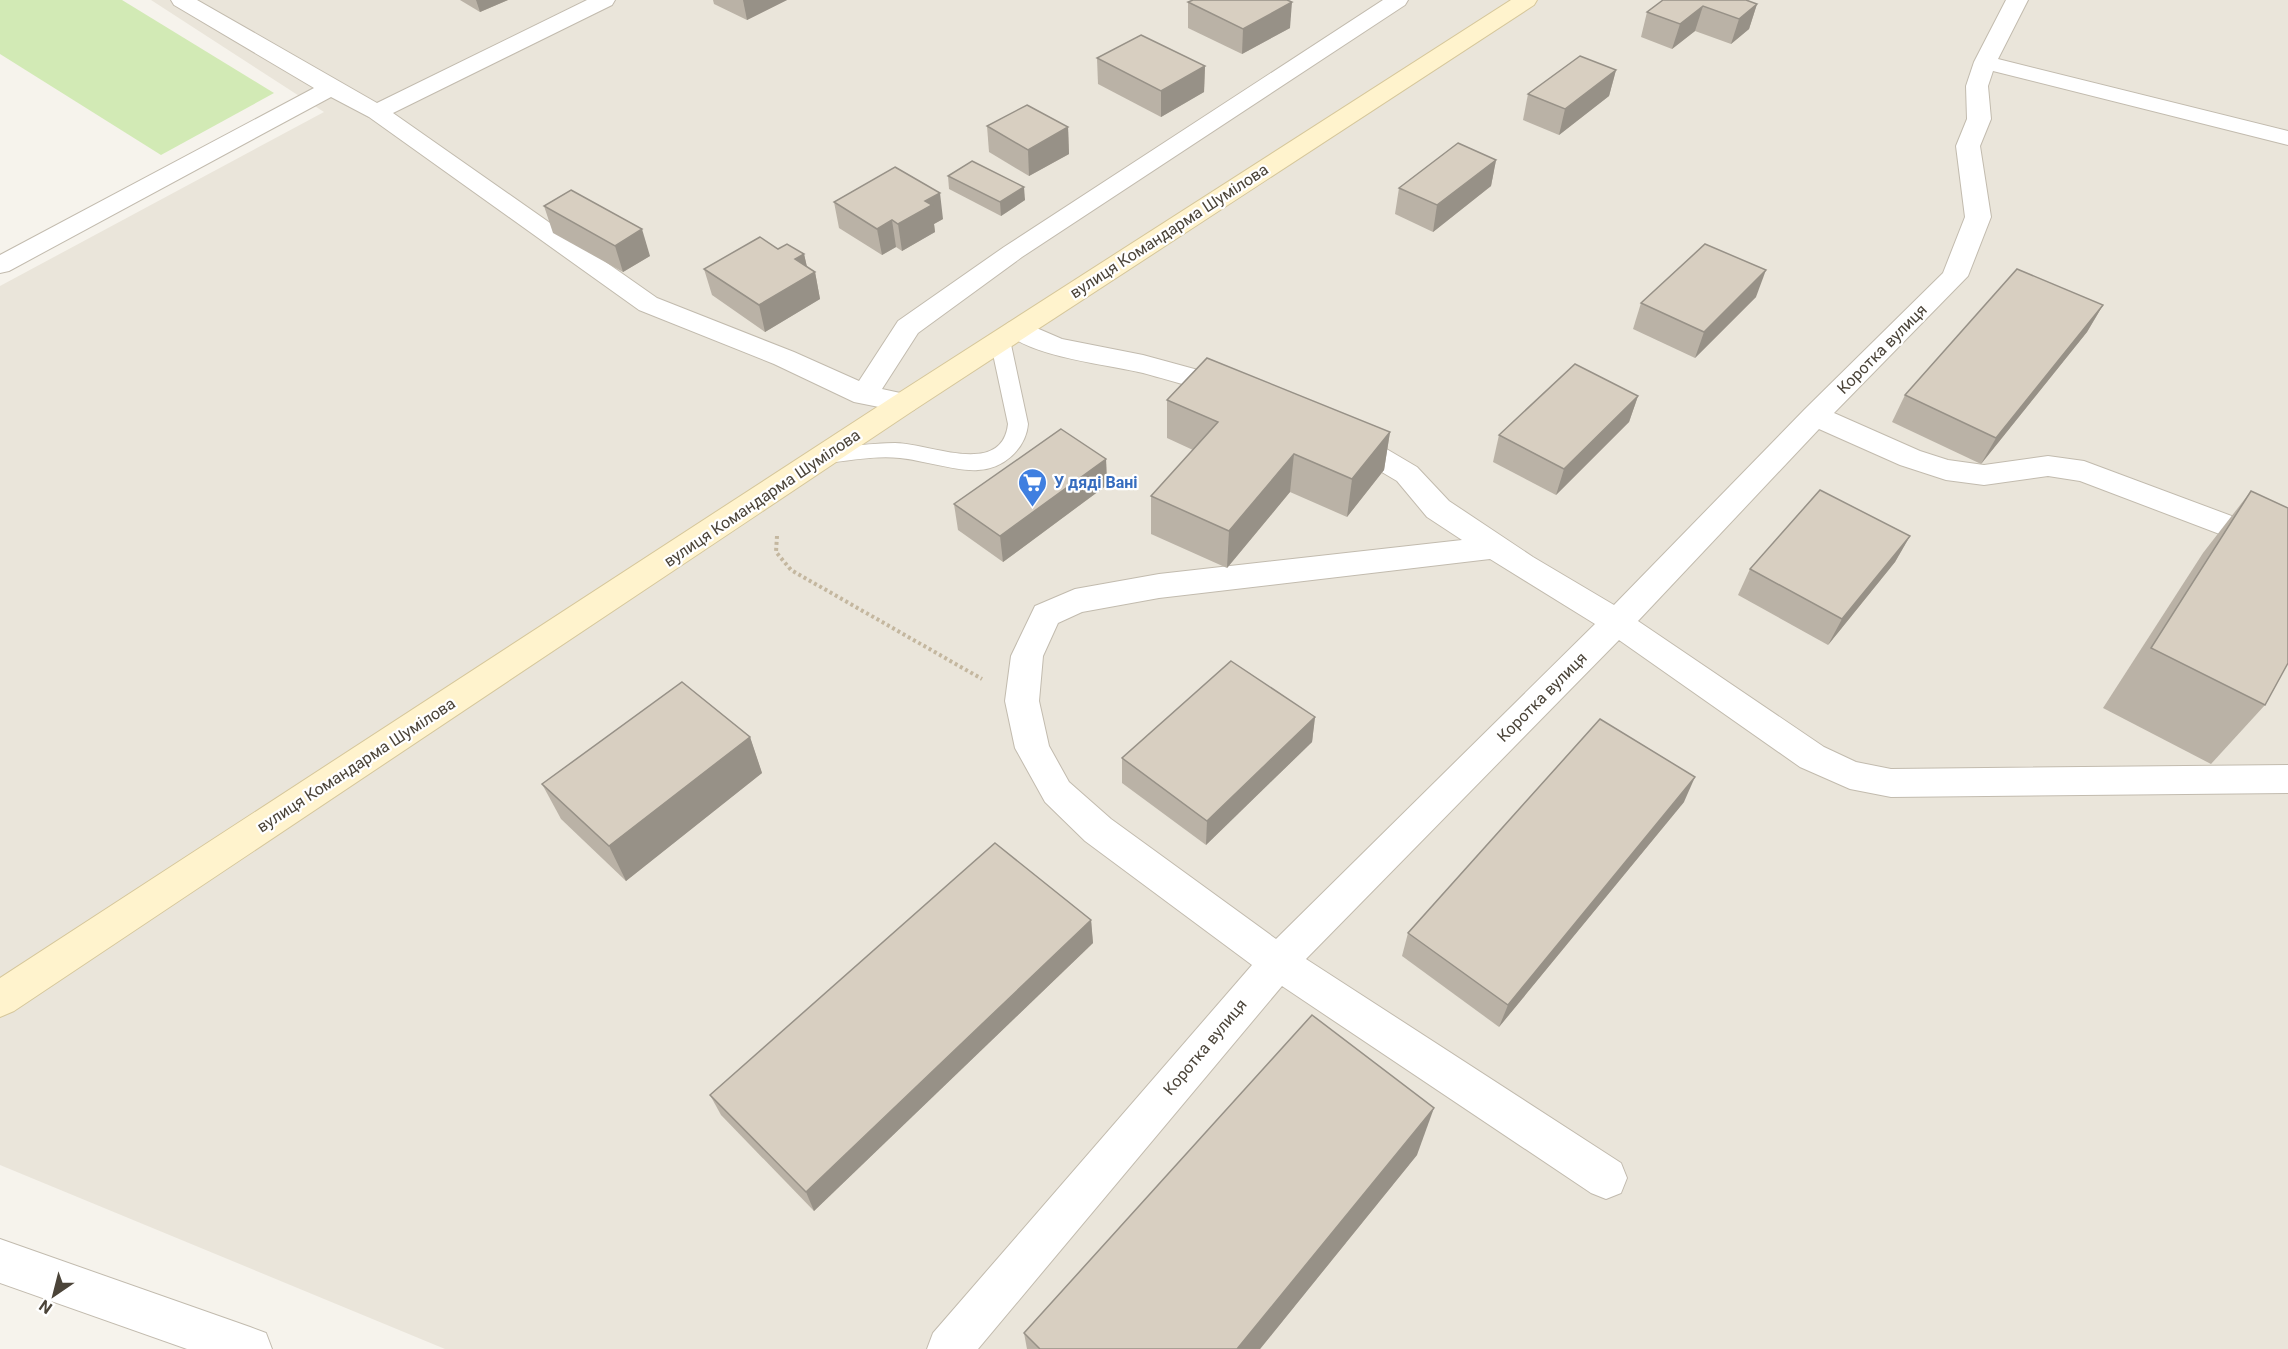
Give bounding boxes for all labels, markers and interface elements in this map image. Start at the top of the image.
street label: вулиця Командарма Шумілова [1066,160,1272,302]
street label: Коротка вулиця [1833,300,1931,398]
street label: вулиця Командарма Шумілова [660,425,864,571]
supermarket icon: У дяді Вані [1017,466,1049,508]
place label: У дяді Вані [1054,473,1138,492]
street label: Коротка вулиця [1493,648,1591,746]
street label: вулиця Командарма Шумілова [253,694,459,836]
street label: Коротка вулиця [1159,995,1251,1099]
north arrow [24,1265,84,1325]
text: N [36,1296,56,1318]

